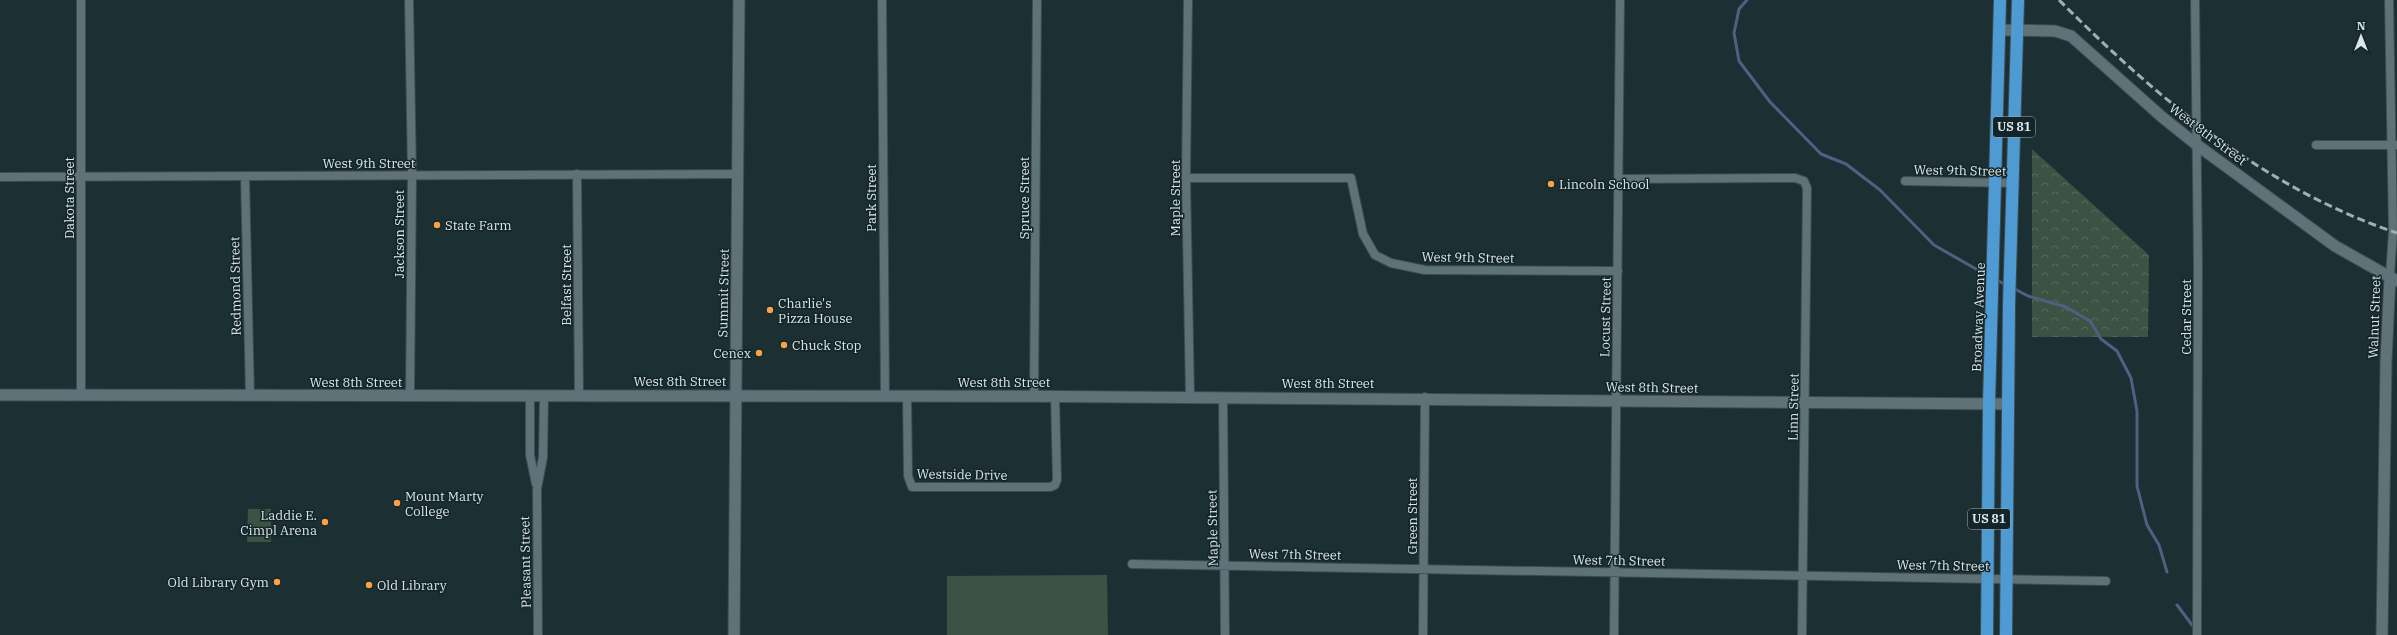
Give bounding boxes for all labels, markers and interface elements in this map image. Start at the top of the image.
north arrow [2341,16,2381,56]
text: N [2357,19,2366,33]
street label: West 8th Street [2166,100,2250,169]
road number: US 81 [1993,117,2035,137]
street label: West 9th Street [323,155,416,172]
street label: Dakota Street [61,156,78,239]
street label: Spruce Street [1016,156,1033,239]
street label: Maple Street [1167,159,1184,236]
street label: West 9th Street [1913,161,2007,180]
street label: Park Street [863,164,880,232]
place label: Lincoln School [1559,176,1650,193]
marker: Lincoln School [1546,179,1556,189]
street label: Jackson Street [391,189,408,278]
place label: State Farm [445,217,512,234]
marker: State Farm [432,220,442,230]
street label: Redmond Street [226,236,245,336]
street label: Belfast Street [558,244,575,326]
street label: Summit Street [714,248,733,337]
street label: West 9th Street [1421,248,1515,267]
street label: Broadway Avenue [1968,262,1989,372]
street label: Walnut Street [2365,275,2384,359]
street label: Locust Street [1596,276,1615,357]
street label: Cedar Street [2178,279,2195,355]
place label: Charlie's Pizza House [778,295,852,327]
marker: Charlie's Pizza House [765,305,775,315]
place label: Chuck Stop [792,337,861,354]
marker: Chuck Stop [779,340,789,350]
place label: Cenex [713,345,751,362]
marker: Cenex [754,348,764,358]
street label: Linn Street [1784,372,1803,441]
street label: West 8th Street [634,373,727,390]
street label: West 8th Street [310,374,403,391]
street label: West 8th Street [958,374,1051,391]
street label: West 8th Street [1282,375,1375,392]
street label: West 8th Street [1605,378,1699,397]
street label: Westside Drive [916,465,1008,484]
street label: Green Street [1404,477,1421,554]
place label: Mount Marty College [405,488,484,520]
street label: Maple Street [1203,489,1222,567]
marker: Mount Marty College [392,498,402,508]
place label: Laddie E. Cimpl Arena [240,507,317,539]
road number: US 81 [1968,509,2010,529]
street label: Pleasant Street [516,515,535,608]
marker: Laddie E. Cimpl Arena [320,517,330,527]
street label: West 7th Street [1248,545,1342,564]
street label: West 7th Street [1572,551,1666,570]
street label: West 7th Street [1896,556,1990,575]
place label: Old Library Gym [168,574,269,591]
marker: Old Library Gym [272,577,282,587]
place label: Old Library [377,577,447,594]
marker: Old Library [364,580,374,590]

